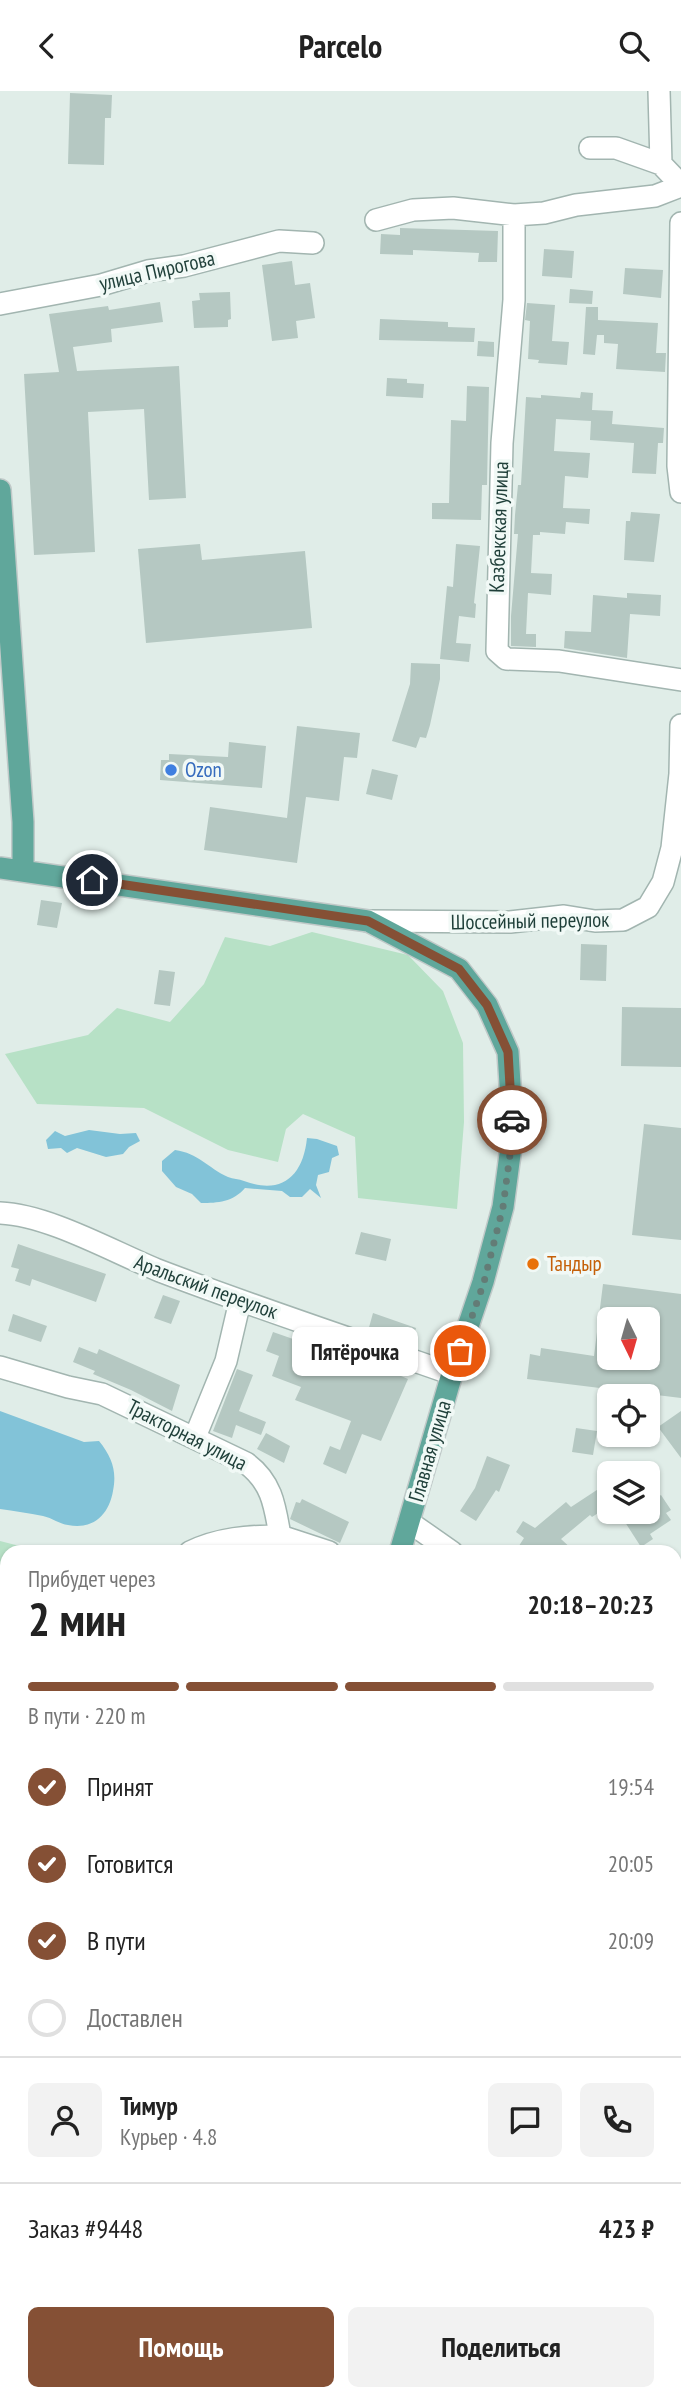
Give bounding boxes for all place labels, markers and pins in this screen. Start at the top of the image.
place label: Ozon [185,756,222,783]
marker: Ozon [163,762,179,778]
pin [62,850,122,910]
place label: Тандыр [547,1250,602,1277]
marker: Тандыр [525,1256,541,1272]
pin [430,1321,490,1381]
callout: Пятёрочка [292,1327,418,1375]

